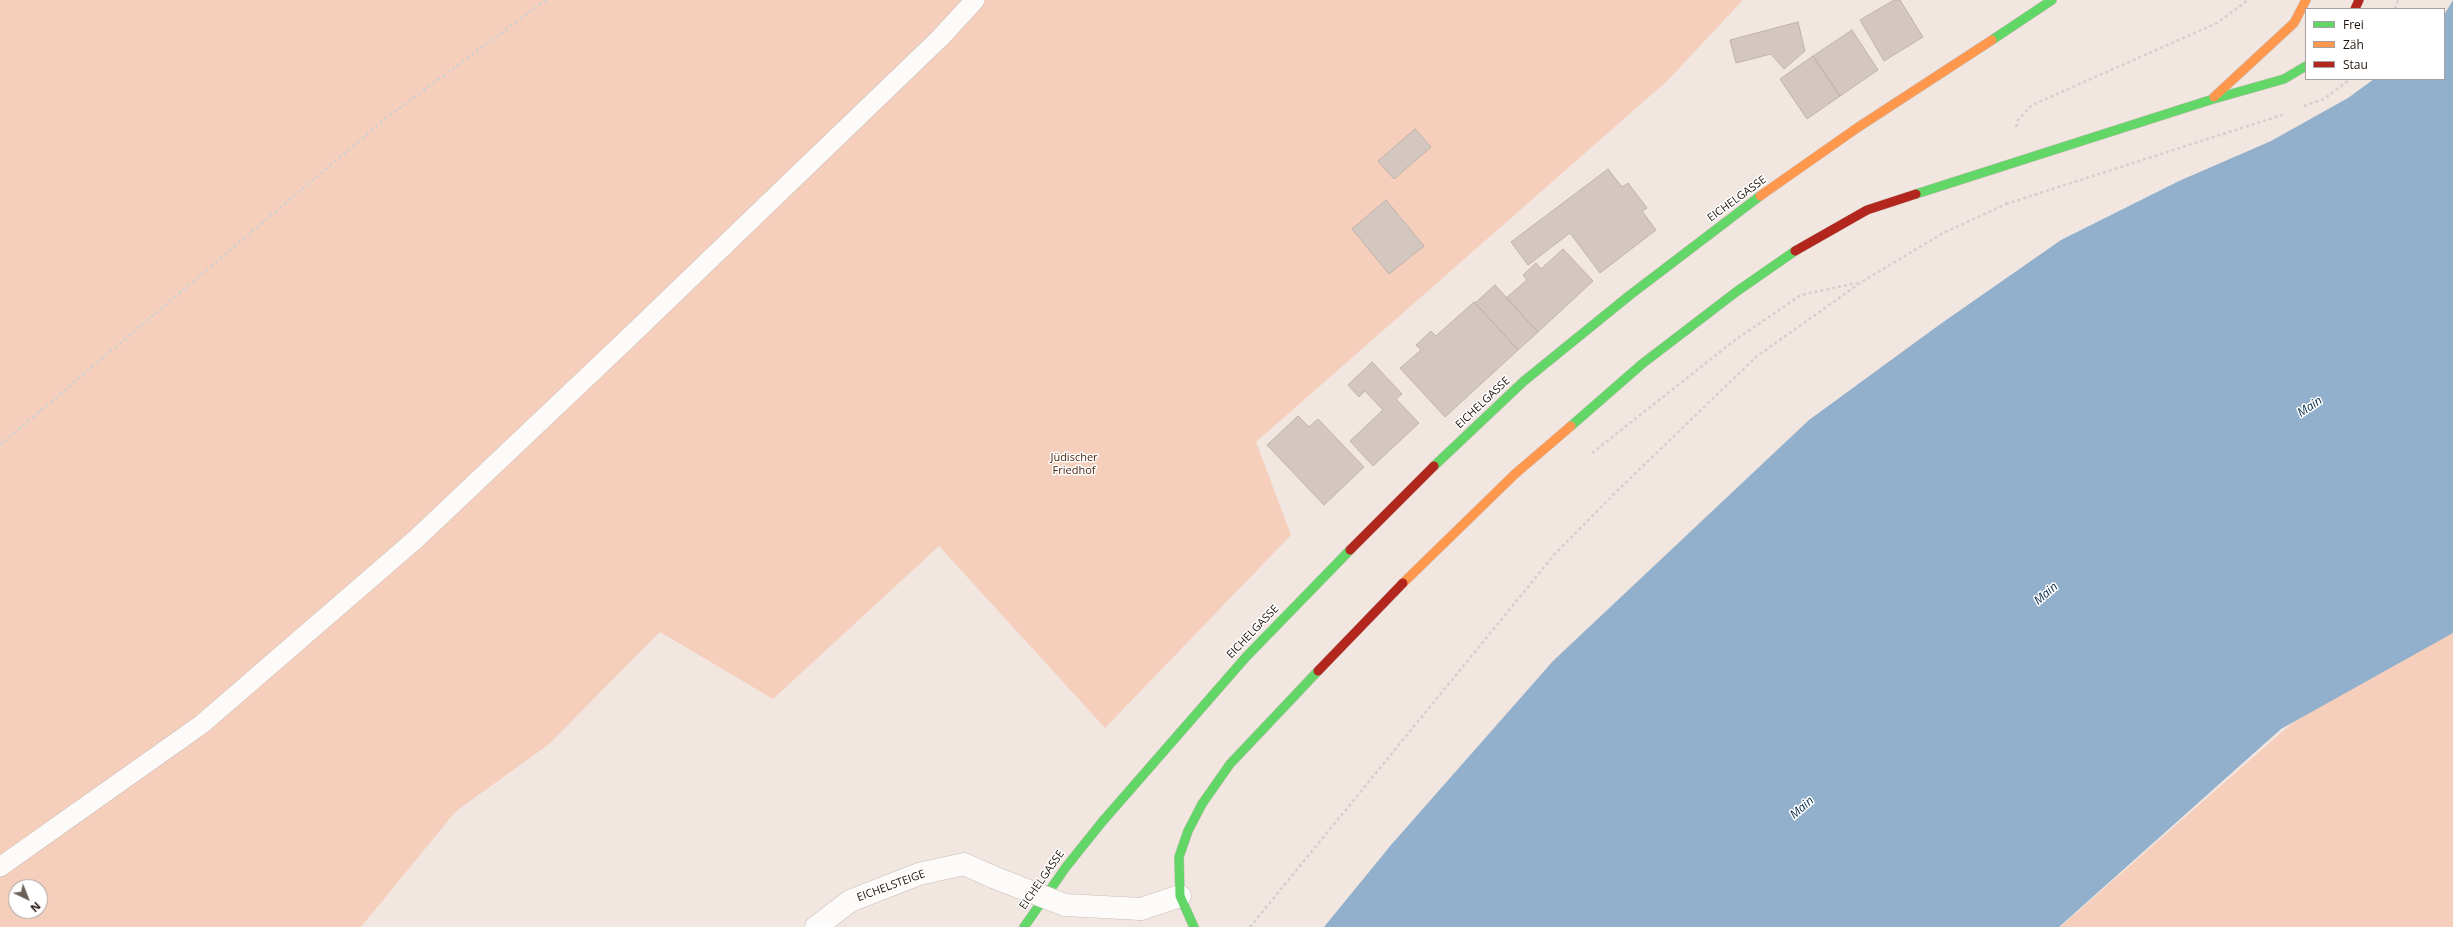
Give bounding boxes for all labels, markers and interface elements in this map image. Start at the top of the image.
legend [2305,8,2445,80]
text: Frei [2343,16,2364,33]
text: Zäh [2343,36,2364,53]
text: Stau [2343,56,2368,73]
street label: EICHELGASSE [1705,173,1769,225]
street label: EICHELGASSE [1453,375,1513,431]
water label: Main [2295,394,2325,420]
park label: Jüdischer Friedhof [1050,451,1098,477]
water label: Main [2031,580,2061,608]
street label: EICHELGASSE [1224,603,1282,661]
water label: Main [1787,794,1817,822]
street label: EICHELGASSE [1017,848,1067,912]
street label: EICHELSTEIGE [855,868,927,904]
north arrow [8,879,48,919]
text: N [27,899,44,916]

